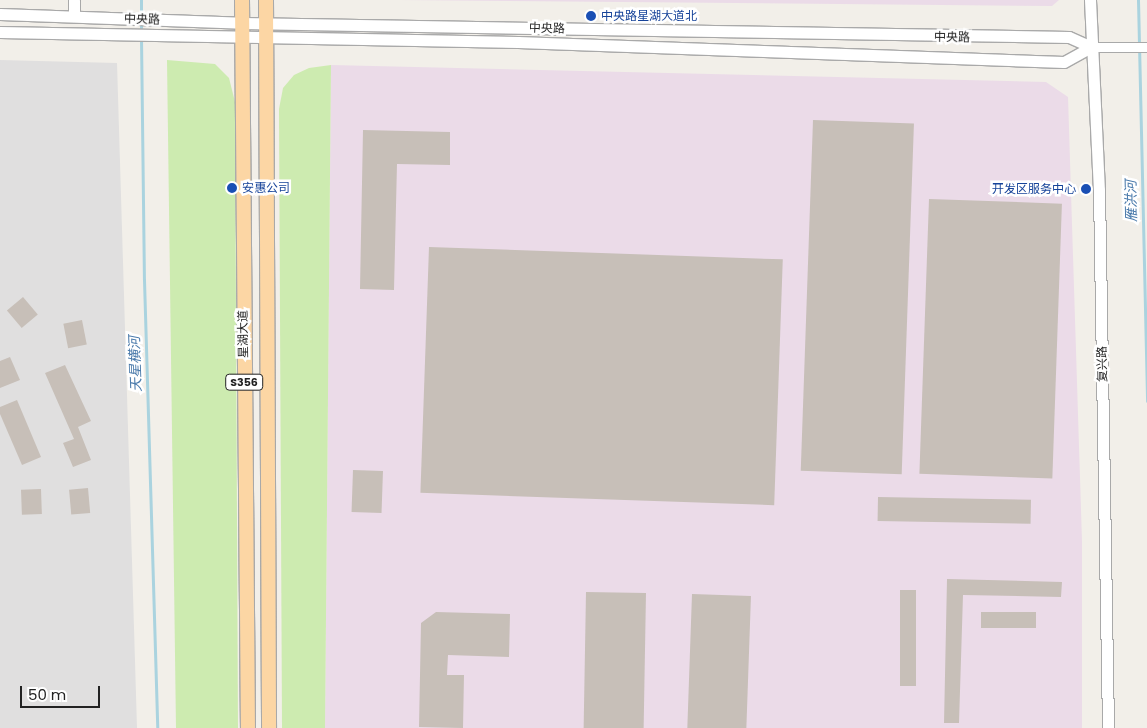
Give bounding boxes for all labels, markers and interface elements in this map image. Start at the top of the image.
place label: 中央路星湖大道北 [601,9,697,23]
marker: 中央路星湖大道北 [585,10,597,22]
street label: 中央路 [124,11,160,27]
street label: 中央路 [529,20,565,36]
street label: 中央路 [934,29,970,45]
water label: 雁洪河 [1122,180,1140,222]
place label: 安惠公司 [242,181,290,195]
marker: 安惠公司 [226,182,238,194]
place label: 开发区服务中心 [992,182,1076,196]
marker: 开发区服务中心 [1080,183,1092,195]
street label: 星湖大道 [235,310,251,358]
water label: 天星横河 [126,336,144,392]
street label: 复兴路 [1094,346,1110,382]
road number: S356 [224,374,264,391]
scale bar [22,676,102,708]
text: 50 m [28,684,66,705]

